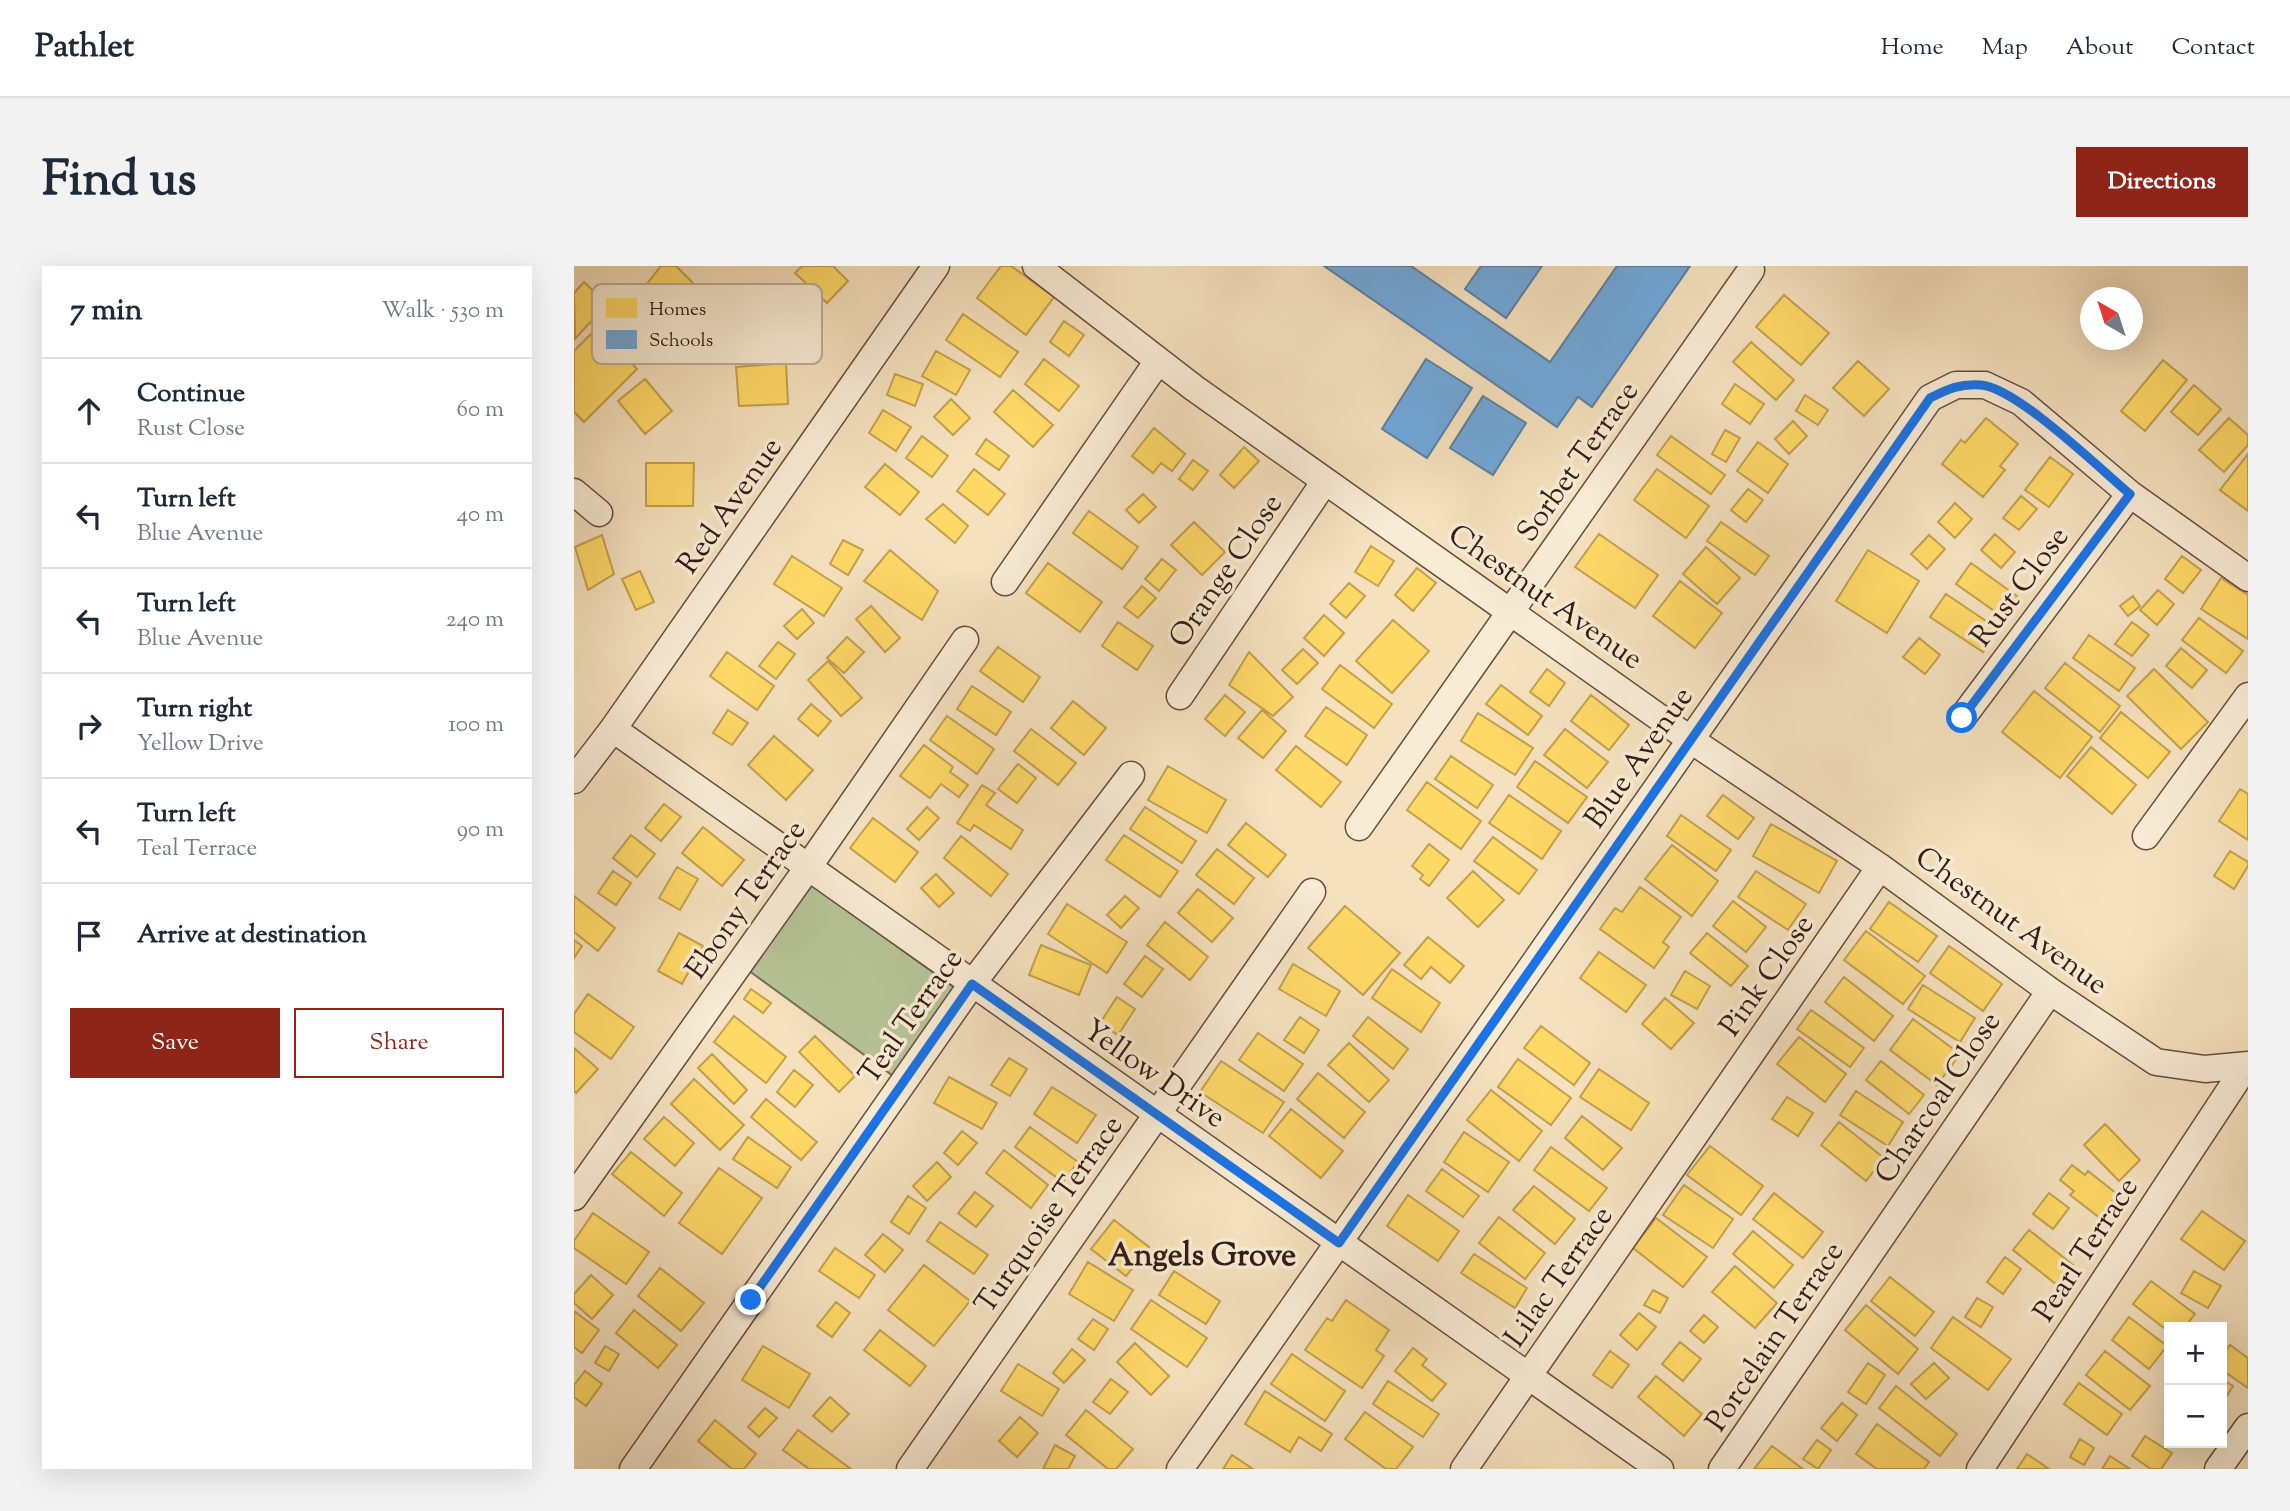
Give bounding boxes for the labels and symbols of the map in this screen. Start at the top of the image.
legend [592,284,822,364]
north arrow [2080,287,2143,350]
text: Homes [649,297,706,324]
text: Schools [649,328,713,355]
street label: Sorbet Terrace [1508,373,1651,552]
street label: Red Avenue [668,429,794,584]
street label: Orange Close [1160,486,1295,657]
street label: Chestnut Avenue [1438,515,1651,681]
street label: Rust Close [1961,518,2081,657]
street label: Blue Avenue [1575,679,1705,838]
route start [1946,702,1977,733]
street label: Ebony Terrace [676,812,818,989]
street label: Chestnut Avenue [1905,837,2116,1007]
street label: Pink Close [1710,907,1826,1046]
street label: Teal Terrace [849,941,975,1094]
street label: Charcoal Close [1865,1004,2013,1193]
street label: Yellow Drive [1074,1010,1234,1140]
street label: Turquoise Terrace [965,1107,1135,1323]
street label: Pearl Terrace [2024,1170,2150,1331]
street label: Lilac Terrace [1495,1198,1625,1357]
district label: Angels Grove [1108,1234,1296,1280]
street label: Porcelain Terrace [1696,1234,1856,1441]
route end [735,1284,766,1315]

